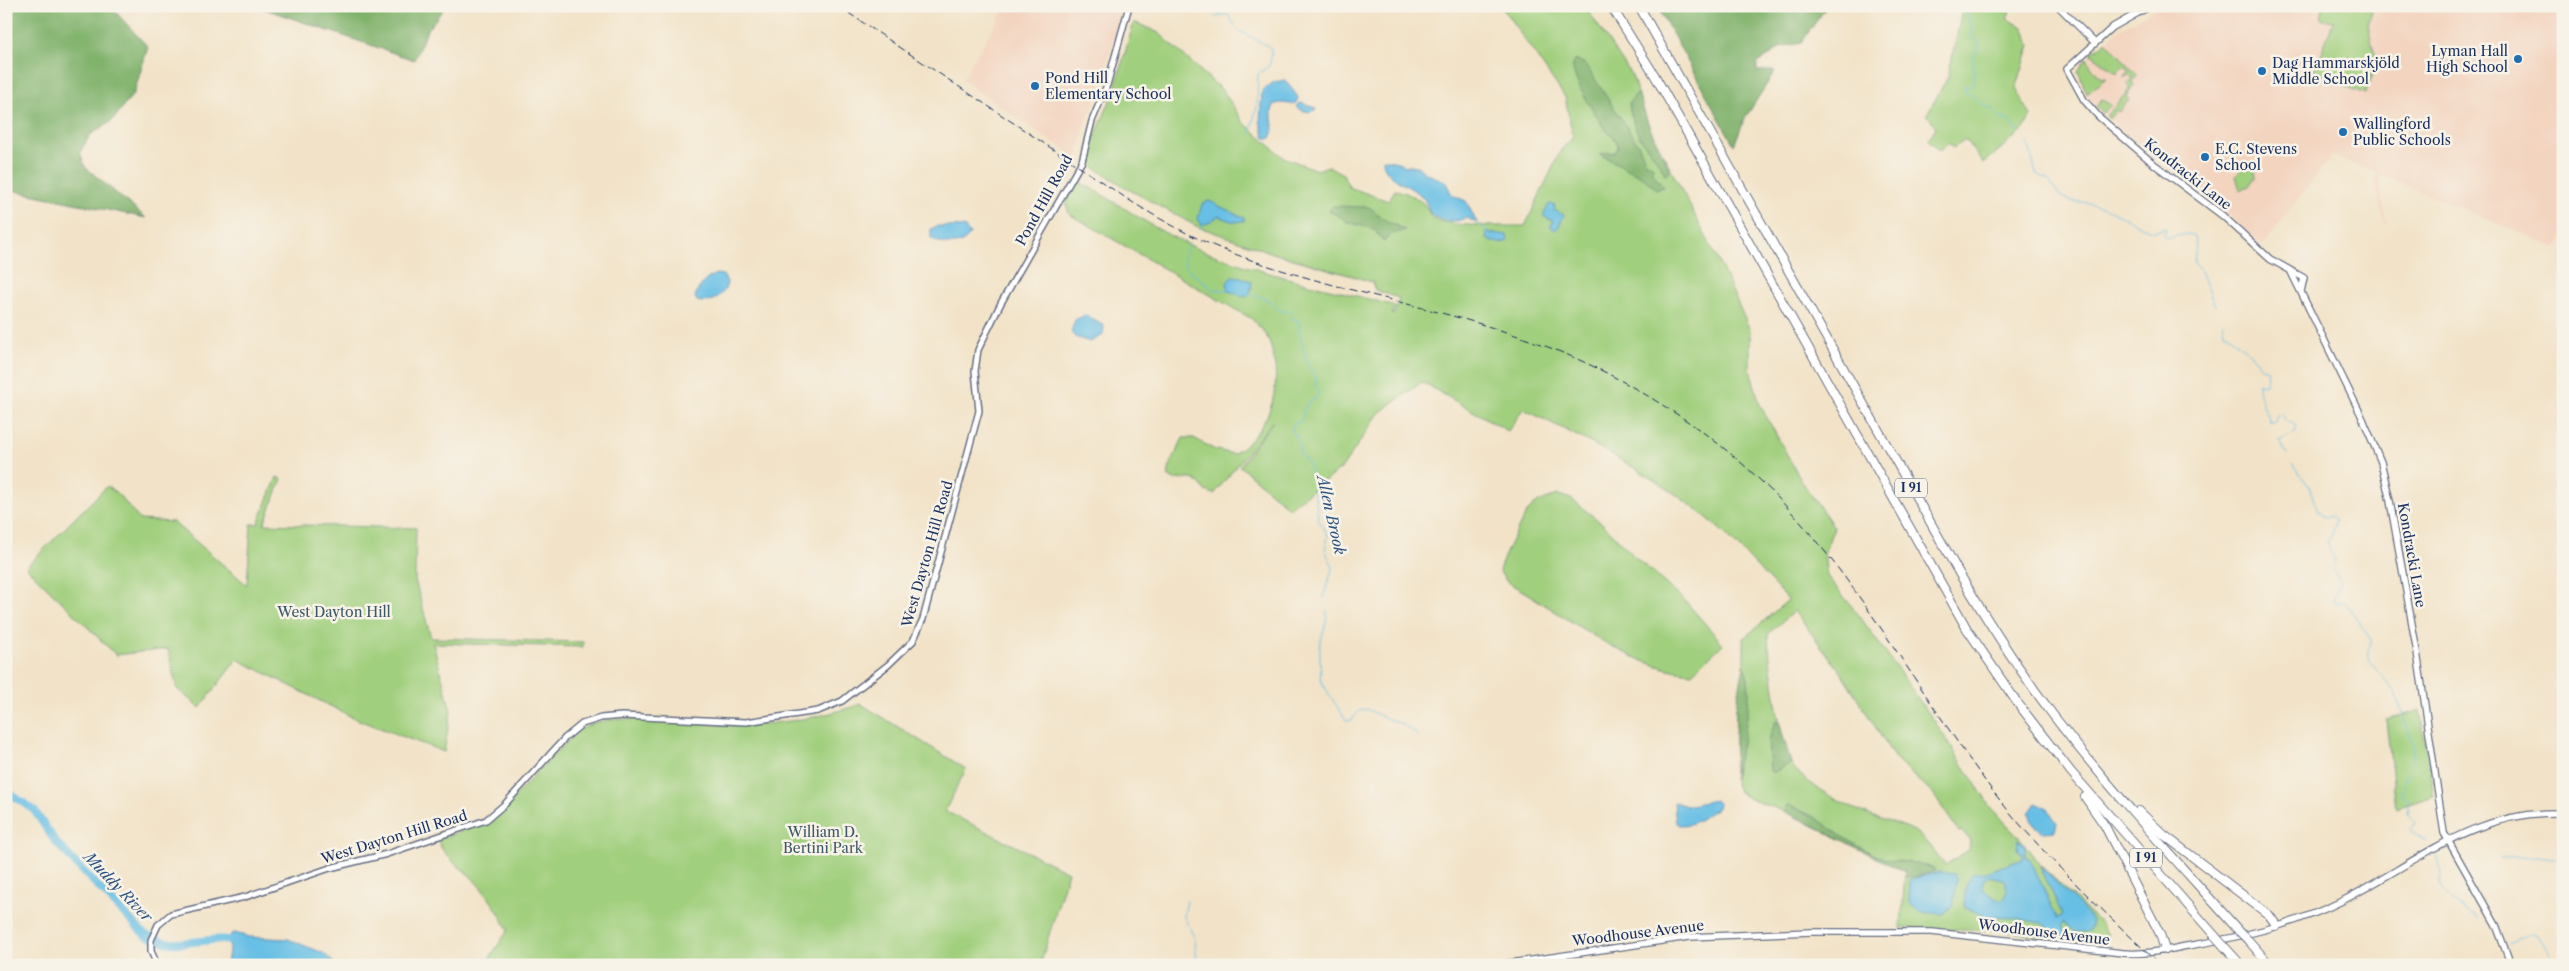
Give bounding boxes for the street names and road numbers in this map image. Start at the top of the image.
street label: Kondracki Lane [2141,134,2235,214]
street label: Pond Hill Road [1012,151,1077,249]
street label: West Dayton Hill Road [897,478,957,630]
road number: I 91 [1895,478,1927,498]
street label: Kondracki Lane [2394,501,2430,609]
street label: West Dayton Hill Road [318,806,470,868]
road number: I 91 [2130,848,2162,868]
street label: Woodhouse Avenue [1976,915,2111,949]
street label: Woodhouse Avenue [1570,916,1705,950]

